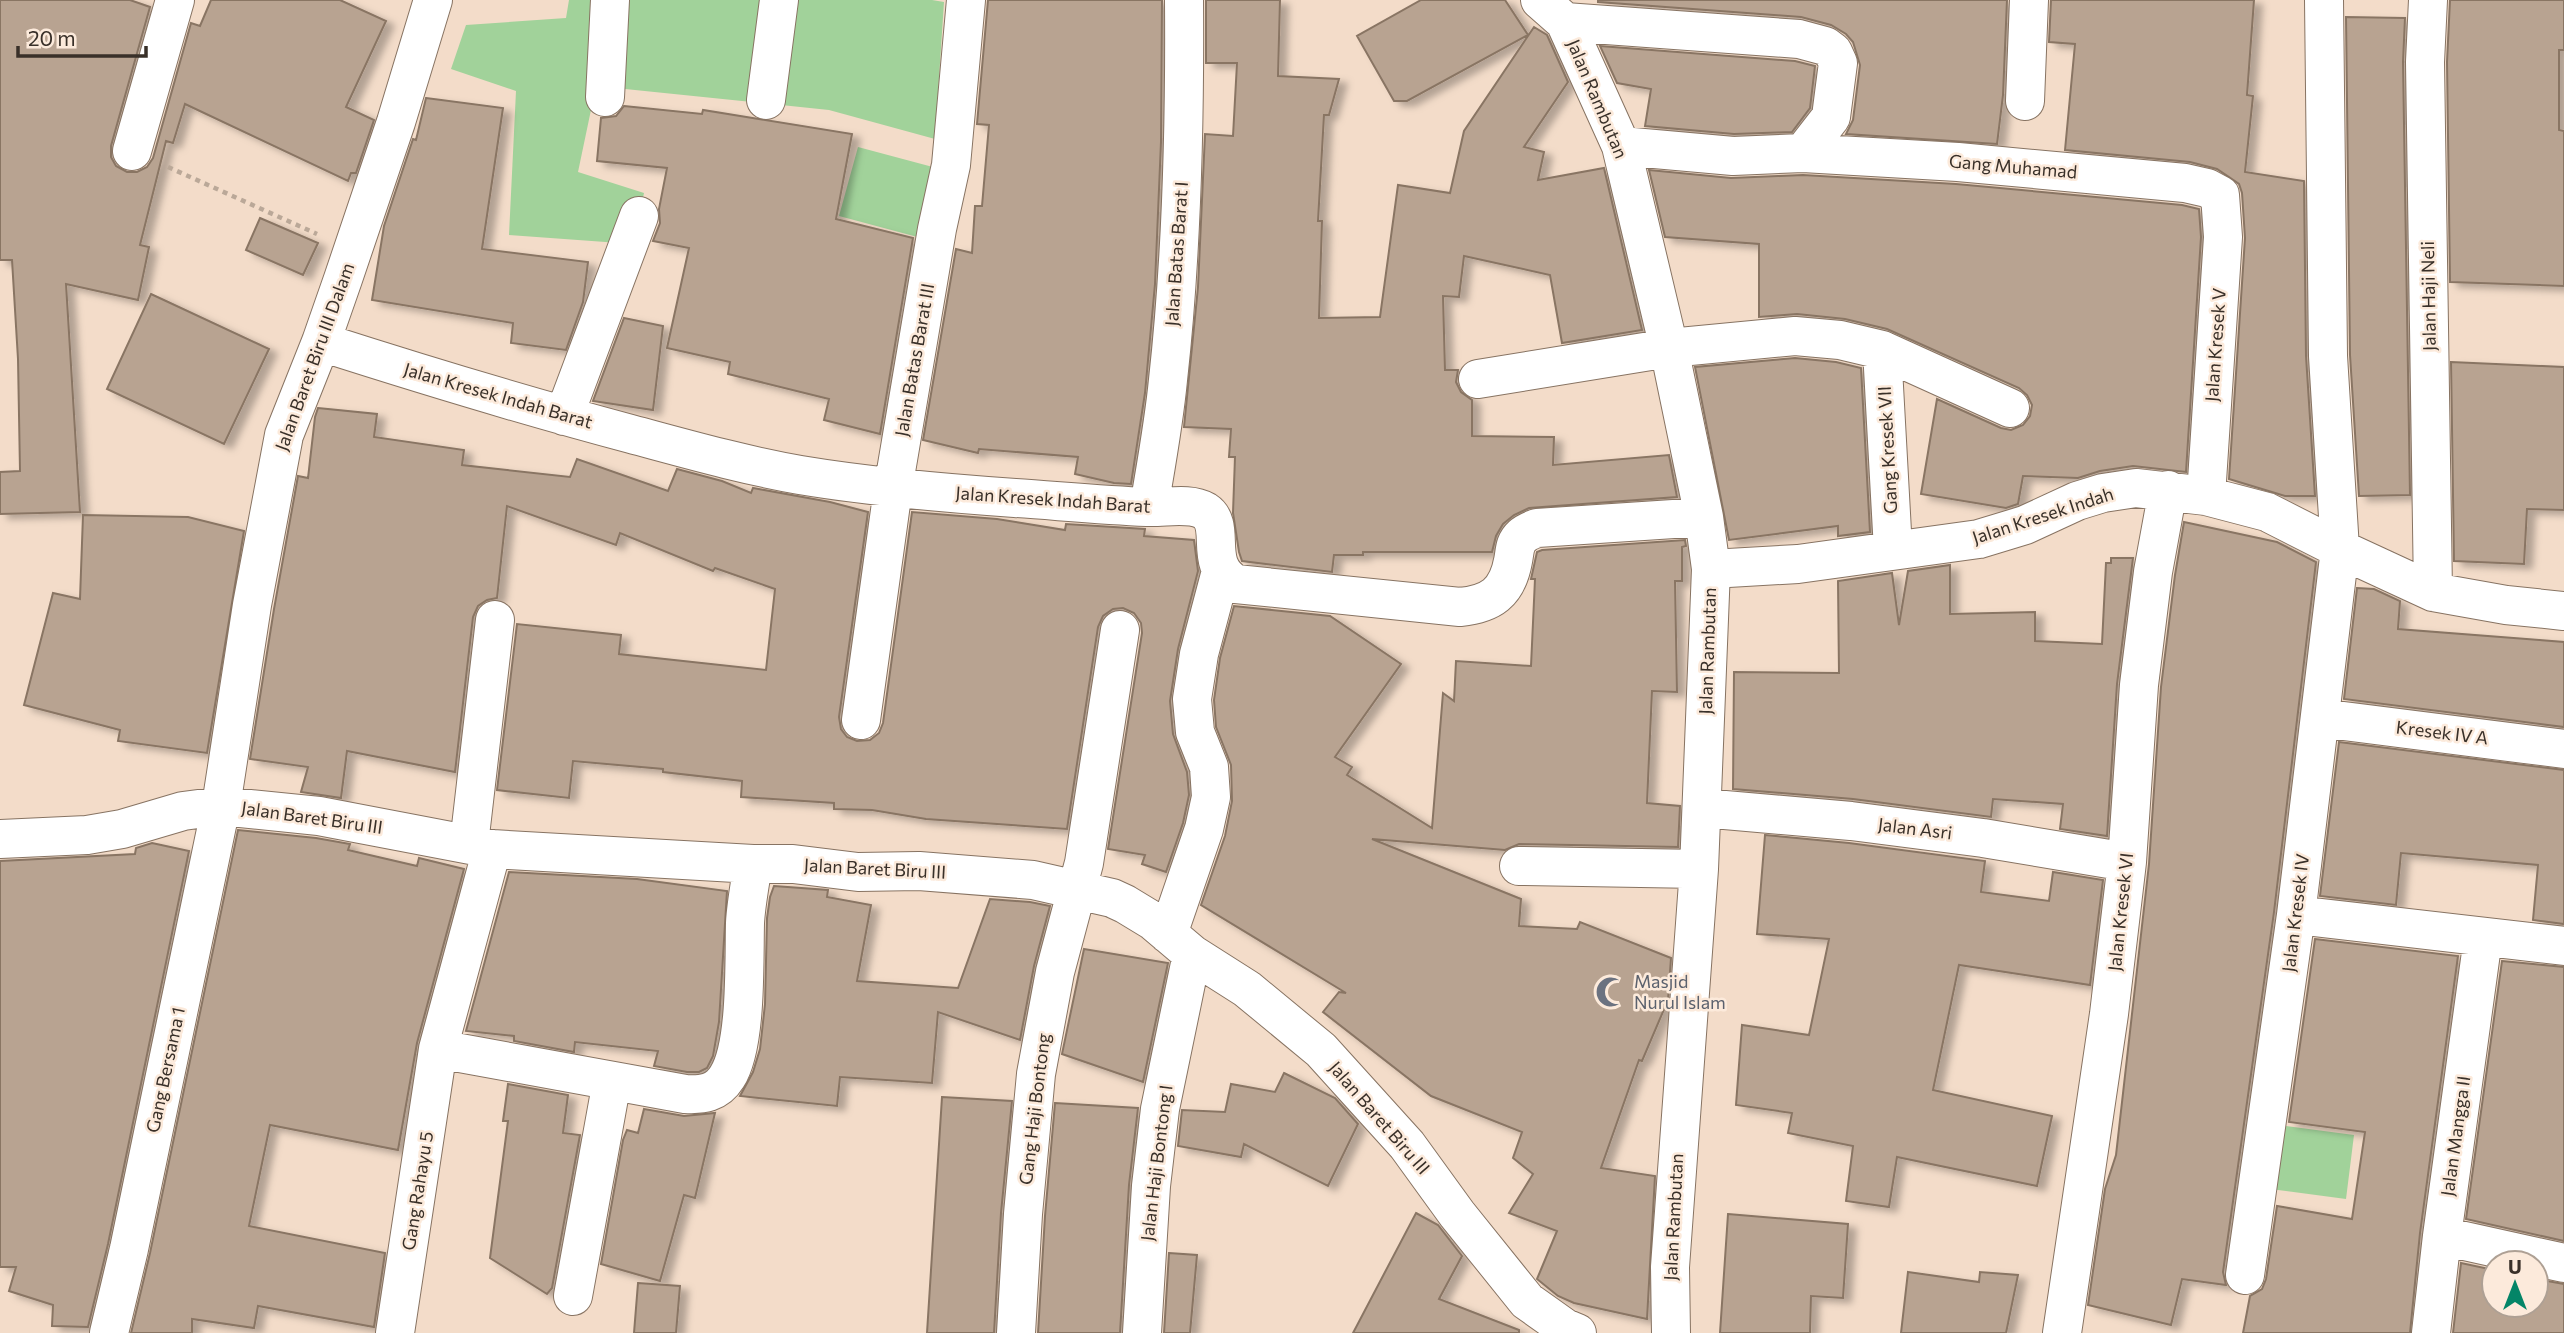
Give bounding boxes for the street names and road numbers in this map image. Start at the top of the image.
street label: Jalan Rambutan [1563,36,1633,162]
street label: Gang Muhamad [1948,149,2078,183]
street label: Jalan Batas Barat I [1160,181,1192,327]
street label: Jalan Haji Neli [2416,241,2440,351]
street label: Jalan Baret Biru III Dalam [270,260,358,454]
street label: Jalan Batas Barat III [890,281,938,438]
street label: Jalan Kresek V [2200,287,2230,403]
street label: Jalan Kresek Indah Barat [401,358,595,433]
street label: Gang Kresek VII [1873,386,1901,514]
street label: Jalan Kresek Indah Barat [955,481,1151,517]
street label: Jalan Kresek Indah [1969,482,2116,548]
street label: Jalan Rambutan [1694,587,1720,715]
street label: Kresek IV A [2395,715,2489,749]
street label: Jalan Baret Biru III [240,796,384,838]
street label: Jalan Asri [1877,813,1954,843]
street label: Jalan Kresek VI [2103,852,2137,972]
street label: Jalan Kresek IV [2277,852,2313,973]
street label: Jalan Baret Biru III [803,853,947,883]
street label: Gang Bersama 1 [141,1005,189,1135]
street label: Gang Haji Bontong [1014,1032,1054,1186]
street label: Jalan Baret Biru III [1325,1056,1435,1178]
street label: Jalan Mangga II [2436,1074,2474,1198]
street label: Jalan Haji Bontong I [1136,1084,1177,1242]
street label: Gang Rahayu 5 [397,1130,437,1252]
street label: Jalan Rambutan [1659,1153,1687,1281]

